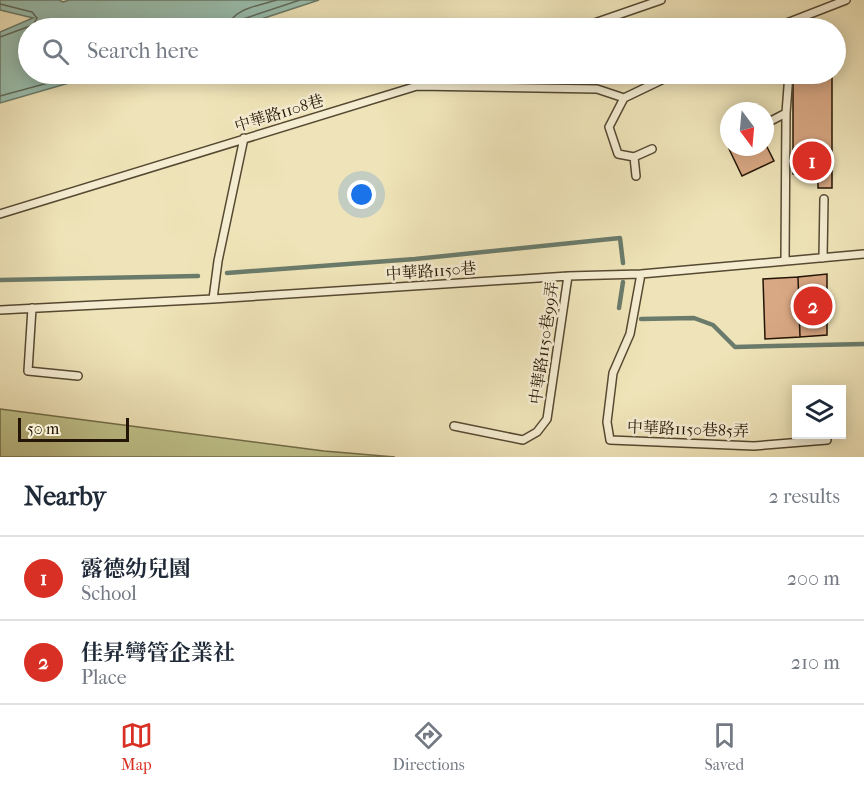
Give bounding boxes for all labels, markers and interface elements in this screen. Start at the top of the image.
search box [18,18,846,84]
icon: search [39,35,72,68]
text: Search here [87,38,199,64]
street label: 中華路1108巷 [232,90,326,136]
north arrow [720,102,774,156]
pin: 1 [792,138,832,184]
your location [347,180,376,209]
street label: 中華路1150巷 [385,258,477,284]
street label: 中華路1150巷99弄 [526,280,562,406]
pin: 2 [794,284,832,328]
map controls [792,385,846,439]
button: layers [792,385,846,439]
scale bar [18,415,129,442]
street label: 中華路1150巷85弄 [627,417,749,441]
text: 50 m [27,419,59,438]
text: Nearby [24,481,106,512]
text: 2 results [769,485,840,508]
text: 露德幼兒園 [81,556,191,582]
text: 1 [40,567,47,590]
text: 200 m [787,567,840,590]
text: School [81,582,137,605]
text: 佳昇彎管企業社 [81,640,235,666]
text: 2 [38,651,49,674]
text: 210 m [791,651,840,674]
text: Place [81,666,127,689]
tab: Map [120,719,153,774]
tab: Directions [393,719,465,774]
tab: Saved [704,719,744,774]

